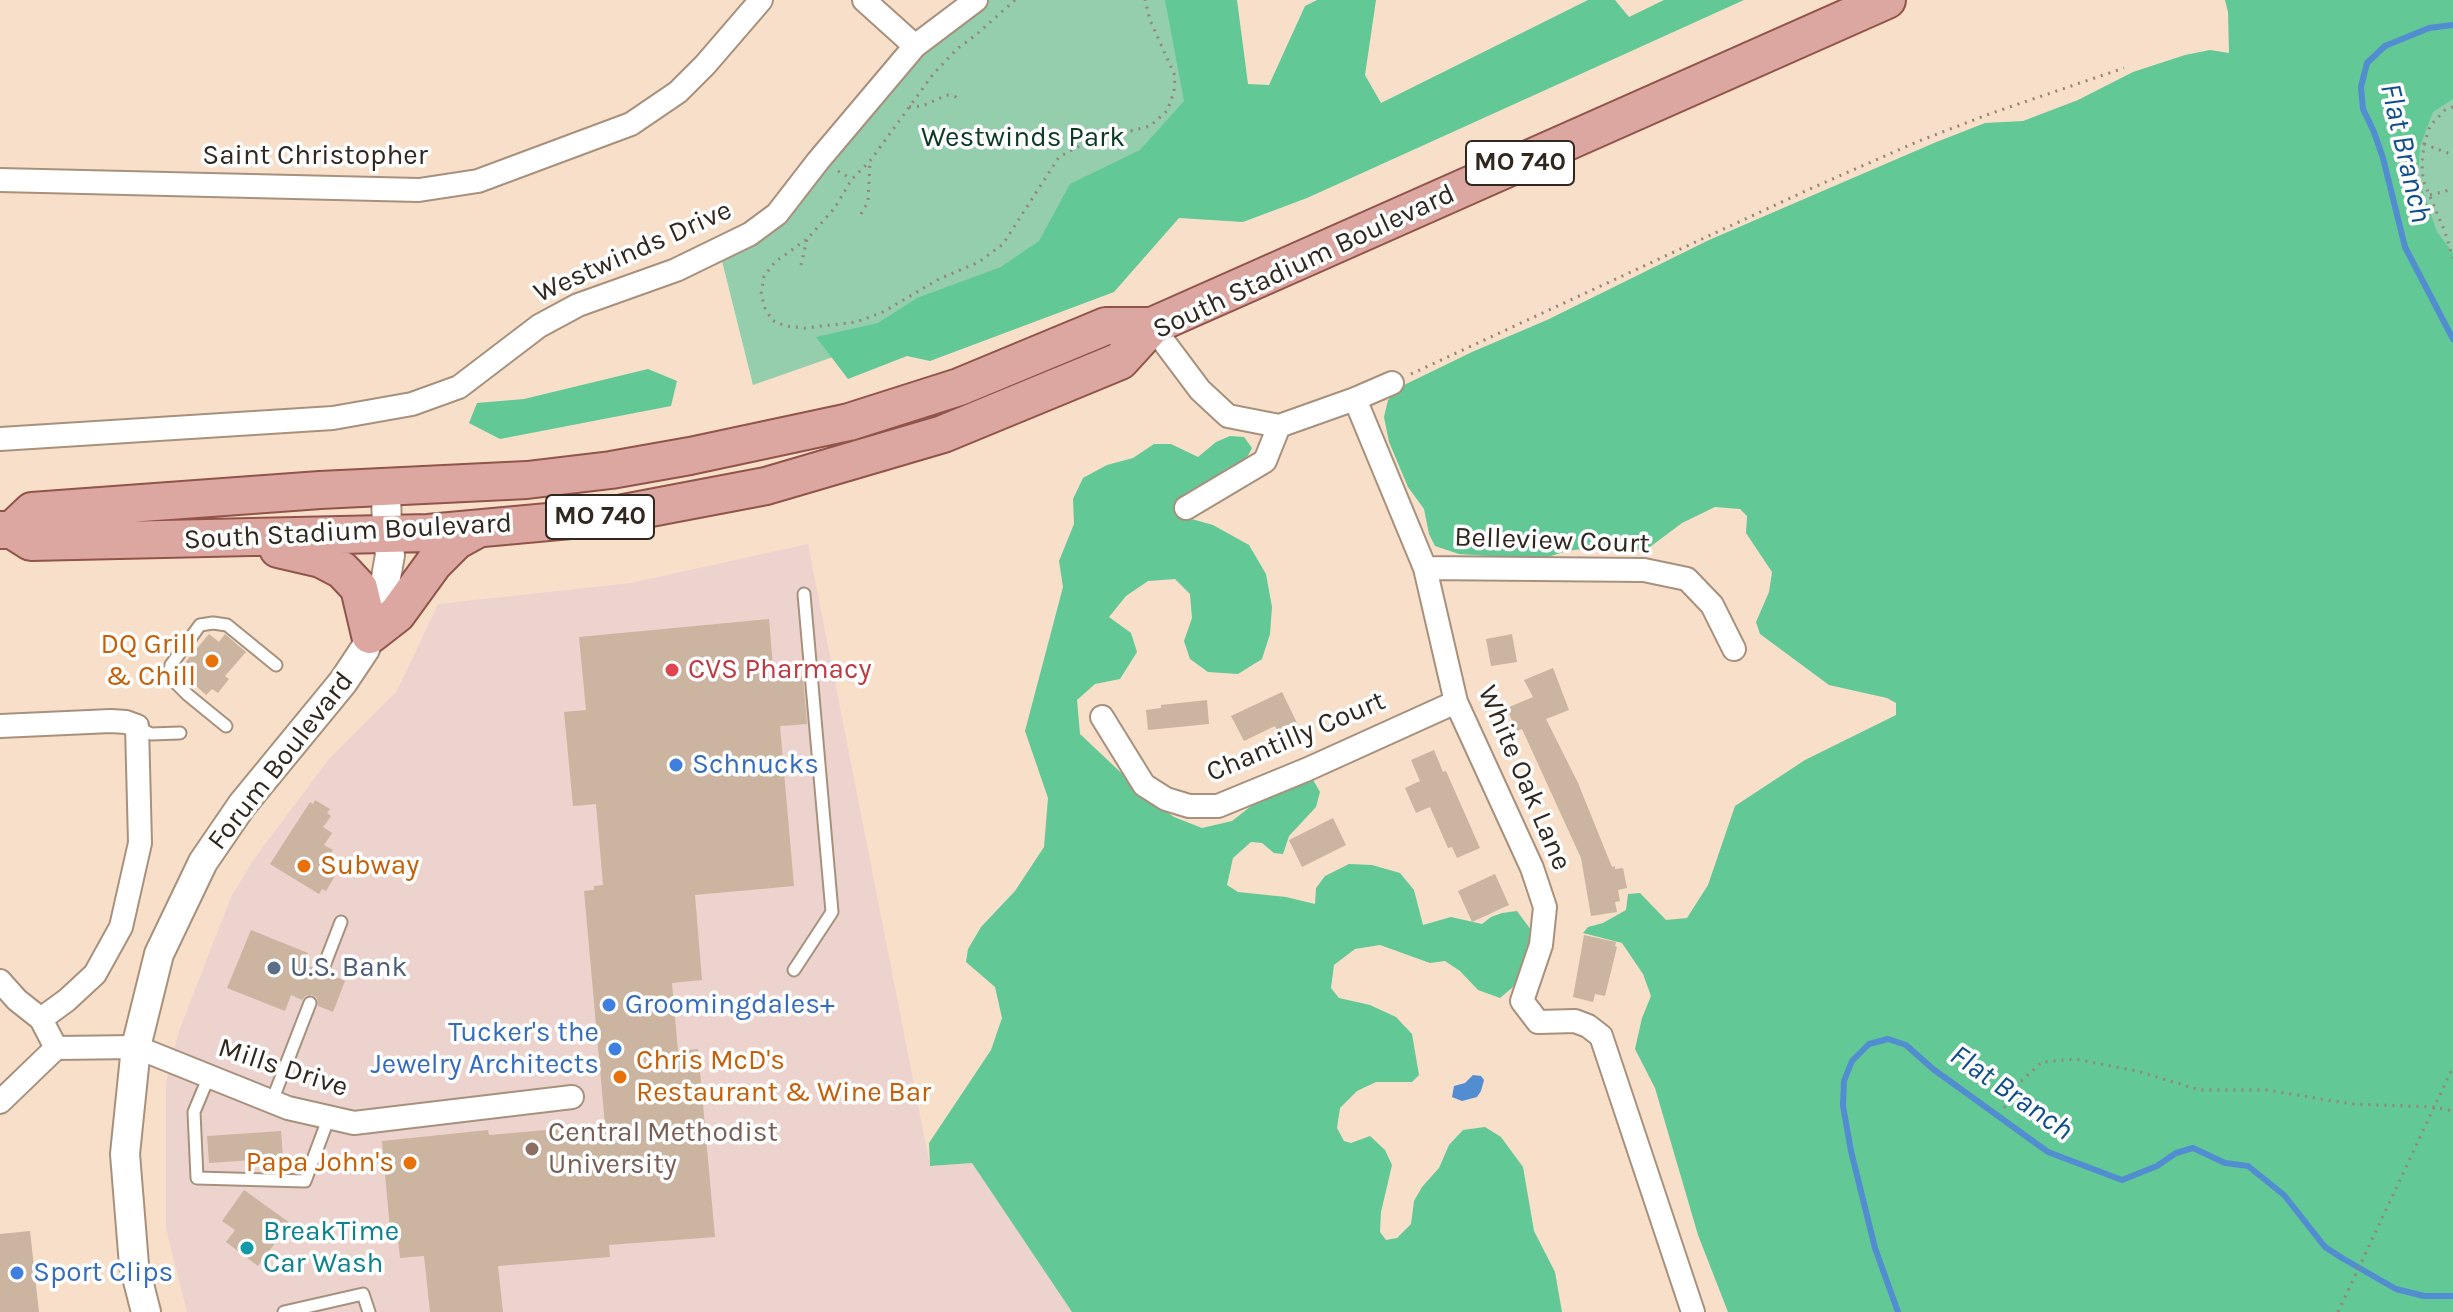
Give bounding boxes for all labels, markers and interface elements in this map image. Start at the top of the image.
water label: Flat Branch [2371,80,2439,226]
park label: Westwinds Park [921,121,1125,155]
street label: Saint Christopher [202,139,428,173]
road number: MO 740 [1466,141,1574,185]
street label: South Stadium Boulevard [1148,177,1460,347]
street label: Westwinds Drive [529,193,737,311]
road number: MO 740 [546,495,654,539]
street label: South Stadium Boulevard [183,507,513,557]
street label: Belleview Court [1454,521,1650,561]
place label: DQ Grill & Chill [100,628,196,694]
marker: DQ Grill & Chill [203,652,221,670]
place label: CVS Pharmacy [688,653,872,687]
marker: CVS Pharmacy [663,661,681,679]
street label: Forum Boulevard [201,665,361,857]
street label: White Oak Lane [1470,681,1578,875]
street label: Chantilly Court [1202,684,1390,790]
place label: Schnucks [692,748,819,782]
marker: Schnucks [667,756,685,774]
place label: Subway [320,849,419,883]
marker: Subway [295,857,313,875]
place label: U.S. Bank [290,951,407,985]
marker: U.S. Bank [265,959,283,977]
place label: Groomingdales+ [625,988,835,1022]
marker: Groomingdales+ [600,996,618,1014]
place label: Tucker's the Jewelry Architects [371,1016,599,1082]
street label: Mills Drive [214,1031,352,1105]
water label: Flat Branch [1942,1037,2080,1149]
marker: Tucker's the Jewelry Architects [606,1040,624,1058]
place label: Chris McD's Restaurant & Wine Bar [636,1044,931,1110]
marker: Chris McD's Restaurant & Wine Bar [611,1068,629,1086]
place label: Central Methodist University [548,1116,778,1182]
marker: Central Methodist University [523,1140,541,1158]
place label: Papa John's [246,1146,394,1180]
marker: Papa John's [401,1154,419,1172]
place label: BreakTime Car Wash [263,1215,399,1281]
marker: BreakTime Car Wash [238,1239,256,1257]
place label: Sport Clips [33,1256,173,1290]
marker: Sport Clips [8,1264,26,1282]

